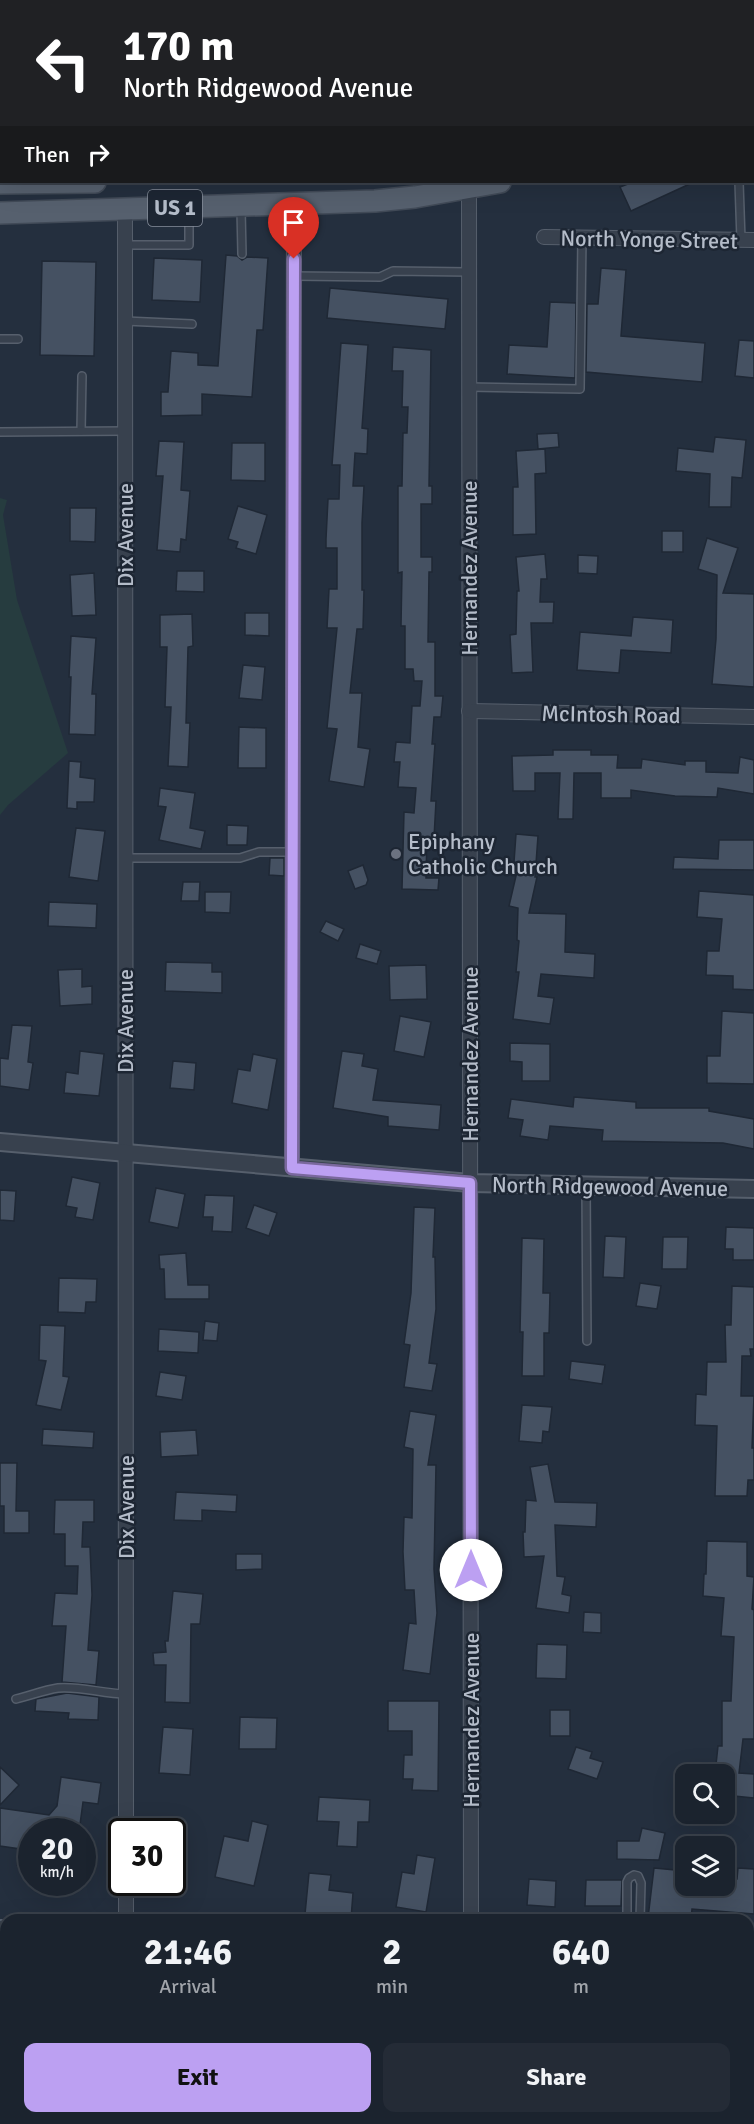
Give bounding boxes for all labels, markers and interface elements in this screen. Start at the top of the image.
text: 170 m [123,21,234,72]
icon: left [24,24,102,102]
text: North Ridgewood Avenue [123,72,413,105]
icon: right [82,138,115,171]
text: Then [24,141,70,168]
road number: US 1 [148,190,202,226]
pin [268,197,319,259]
icon: arrive [277,206,310,239]
street label: North Yonge Street [560,224,738,255]
street label: Hernandez Avenue [456,480,483,656]
street label: Dix Avenue [112,483,139,587]
street label: McIntosh Road [541,700,681,729]
place label: Epiphany Catholic Church [408,828,558,880]
marker: Epiphany Catholic Church [389,847,403,861]
street label: Hernandez Avenue [457,966,484,1142]
street label: Dix Avenue [112,969,139,1073]
street label: North Ridgewood Avenue [492,1171,728,1202]
street label: Dix Avenue [113,1455,140,1559]
position arrow [439,1538,503,1602]
street label: Hernandez Avenue [458,1632,485,1808]
map controls [675,1764,735,1896]
button: search [675,1764,735,1824]
speed limit sign: 30 [108,1818,186,1896]
text: 20 [41,1831,73,1868]
button: layers [675,1836,735,1896]
text: km/h [40,1863,74,1881]
text: 21:46 [144,1930,232,1975]
text: 2 [382,1930,402,1975]
text: 640 [552,1930,610,1975]
text: Arrival [159,1974,217,1999]
text: min [376,1974,408,1999]
text: m [573,1974,589,1999]
button: Exit [24,2043,371,2112]
button: Share [383,2043,730,2112]

